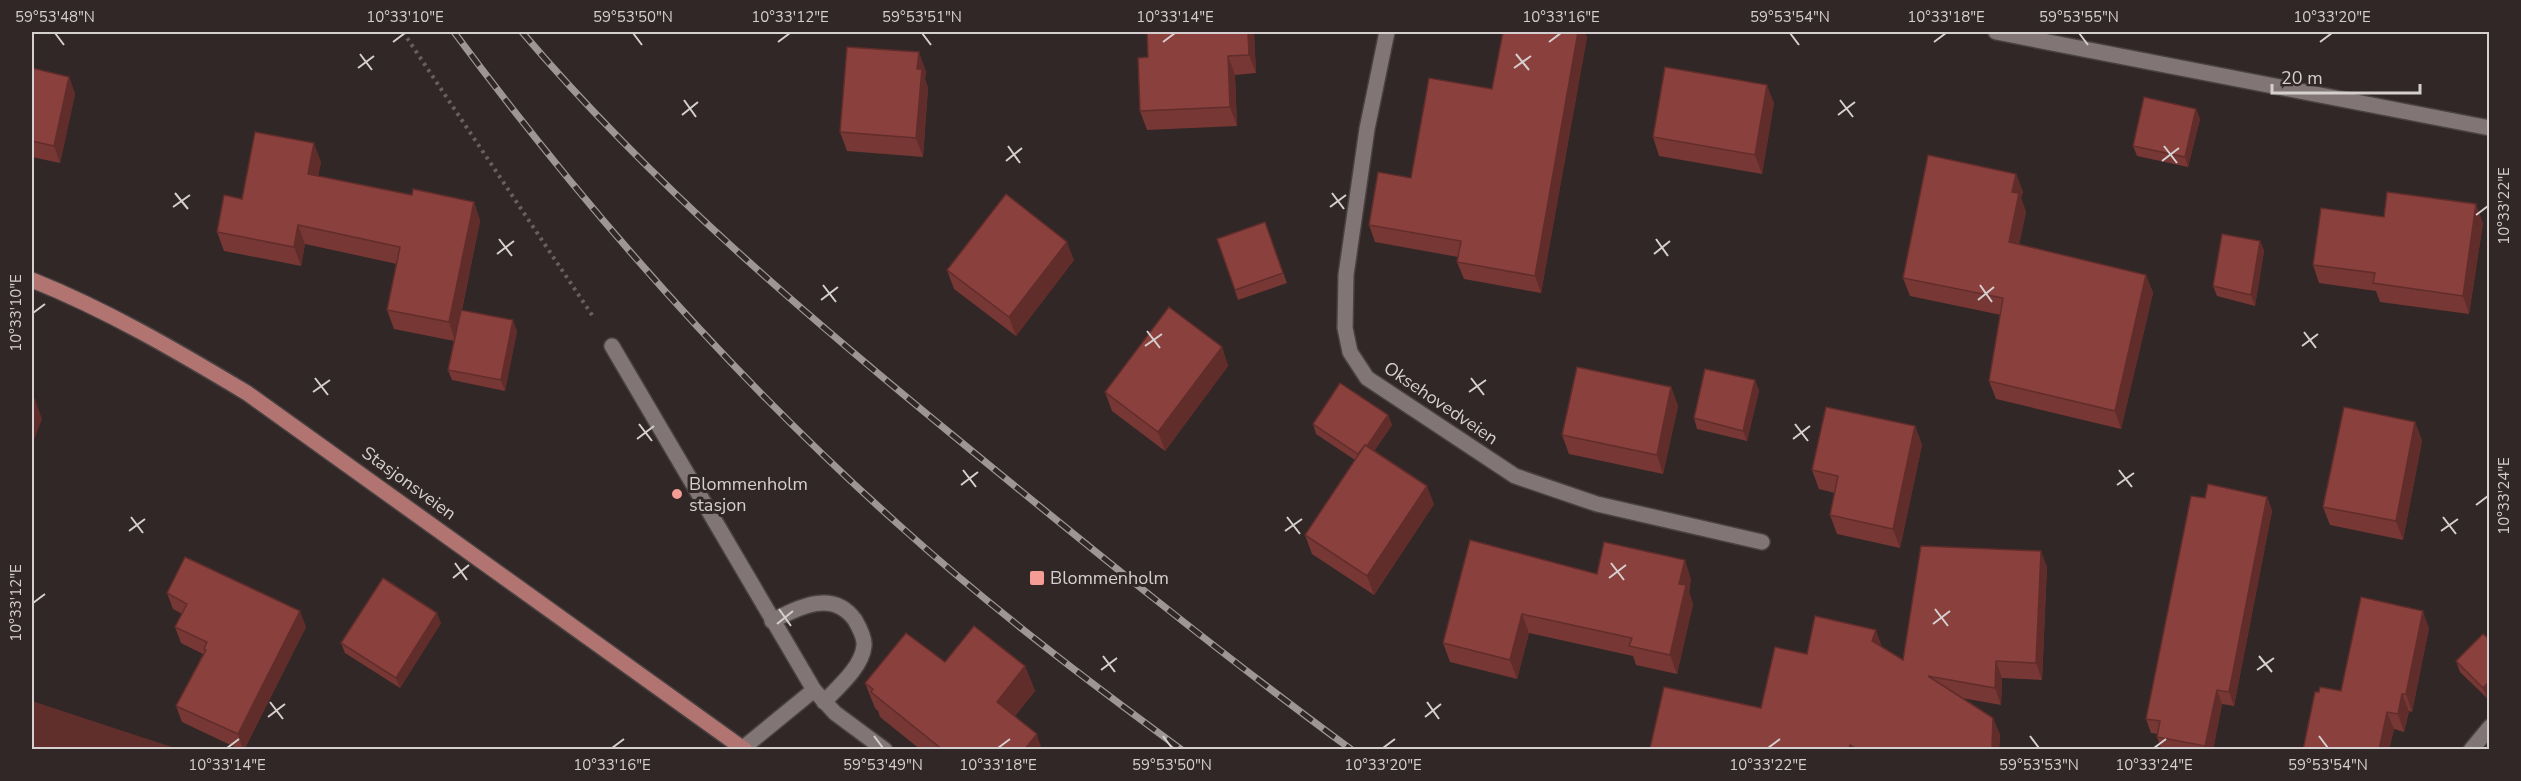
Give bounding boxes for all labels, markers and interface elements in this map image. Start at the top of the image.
text: 59°53'48"N [15,7,95,27]
text: 10°33'10"E [366,7,444,27]
text: 59°53'50"N [593,7,673,27]
text: 10°33'12"E [751,7,829,27]
text: 59°53'51"N [882,7,962,27]
text: 10°33'14"E [1136,7,1214,27]
text: 10°33'16"E [1522,7,1600,27]
text: 59°53'54"N [1750,7,1830,27]
text: 10°33'18"E [1907,7,1985,27]
text: 59°53'55"N [2039,7,2119,27]
text: 10°33'20"E [2293,7,2371,27]
scale bar [2272,57,2420,95]
text: 20 m [2281,66,2323,90]
text: 10°33'22"E [2494,167,2514,245]
text: 10°33'10"E [6,274,26,352]
street label: Oksehovedveien [1379,356,1503,450]
street label: Stasjonsveien [357,441,461,525]
text: 10°33'24"E [2494,457,2514,535]
place label: Blommenholm stasjon [689,472,808,517]
marker: Blommenholm stasjon [670,487,684,501]
text: 10°33'12"E [6,564,26,642]
place label: Blommenholm [1050,566,1169,590]
marker: Blommenholm [1028,569,1046,587]
text: 10°33'14"E [188,755,266,775]
text: 10°33'16"E [573,755,651,775]
text: 59°53'49"N [843,755,923,775]
text: 10°33'18"E [959,755,1037,775]
text: 59°53'50"N [1132,755,1212,775]
text: 10°33'20"E [1344,755,1422,775]
text: 10°33'22"E [1729,755,1807,775]
text: 59°53'53"N [1999,755,2079,775]
text: 10°33'24"E [2115,755,2193,775]
text: 59°53'54"N [2288,755,2368,775]

